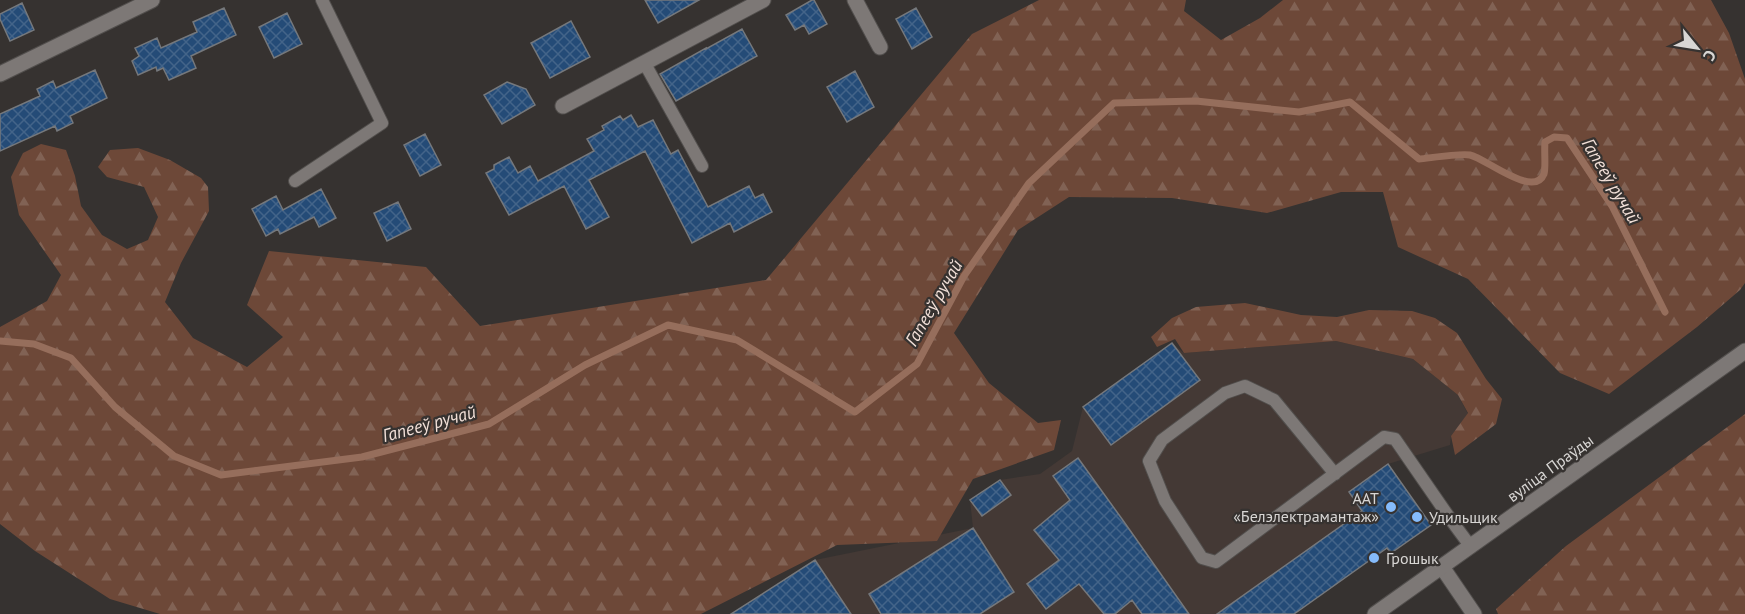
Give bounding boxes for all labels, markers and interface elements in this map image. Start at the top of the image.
north arrow [1667,18,1727,78]
text: С [1699,47,1721,64]
water label: Гапееў ручай [1577,134,1646,228]
water label: Гапееў ручай [900,255,968,350]
water label: Гапееў ручай [380,400,478,447]
street label: вуліца Праўды [1503,430,1597,506]
place label: ААТ «Белэлектрамантаж» [1233,488,1379,526]
marker: ААТ «Белэлектрамантаж» [1384,500,1398,514]
place label: Удильщик [1429,507,1498,527]
marker: Удильщик [1410,510,1424,524]
place label: Грошык [1386,548,1439,568]
marker: Грошык [1367,551,1381,565]

